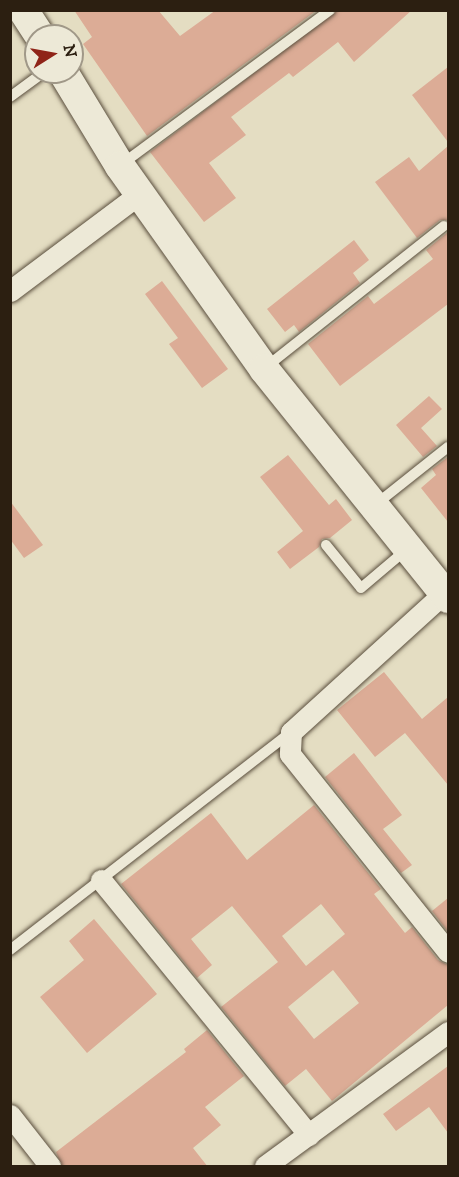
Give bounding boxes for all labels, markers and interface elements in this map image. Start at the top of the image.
north arrow [24,24,84,84]
text: N [59,43,81,59]

